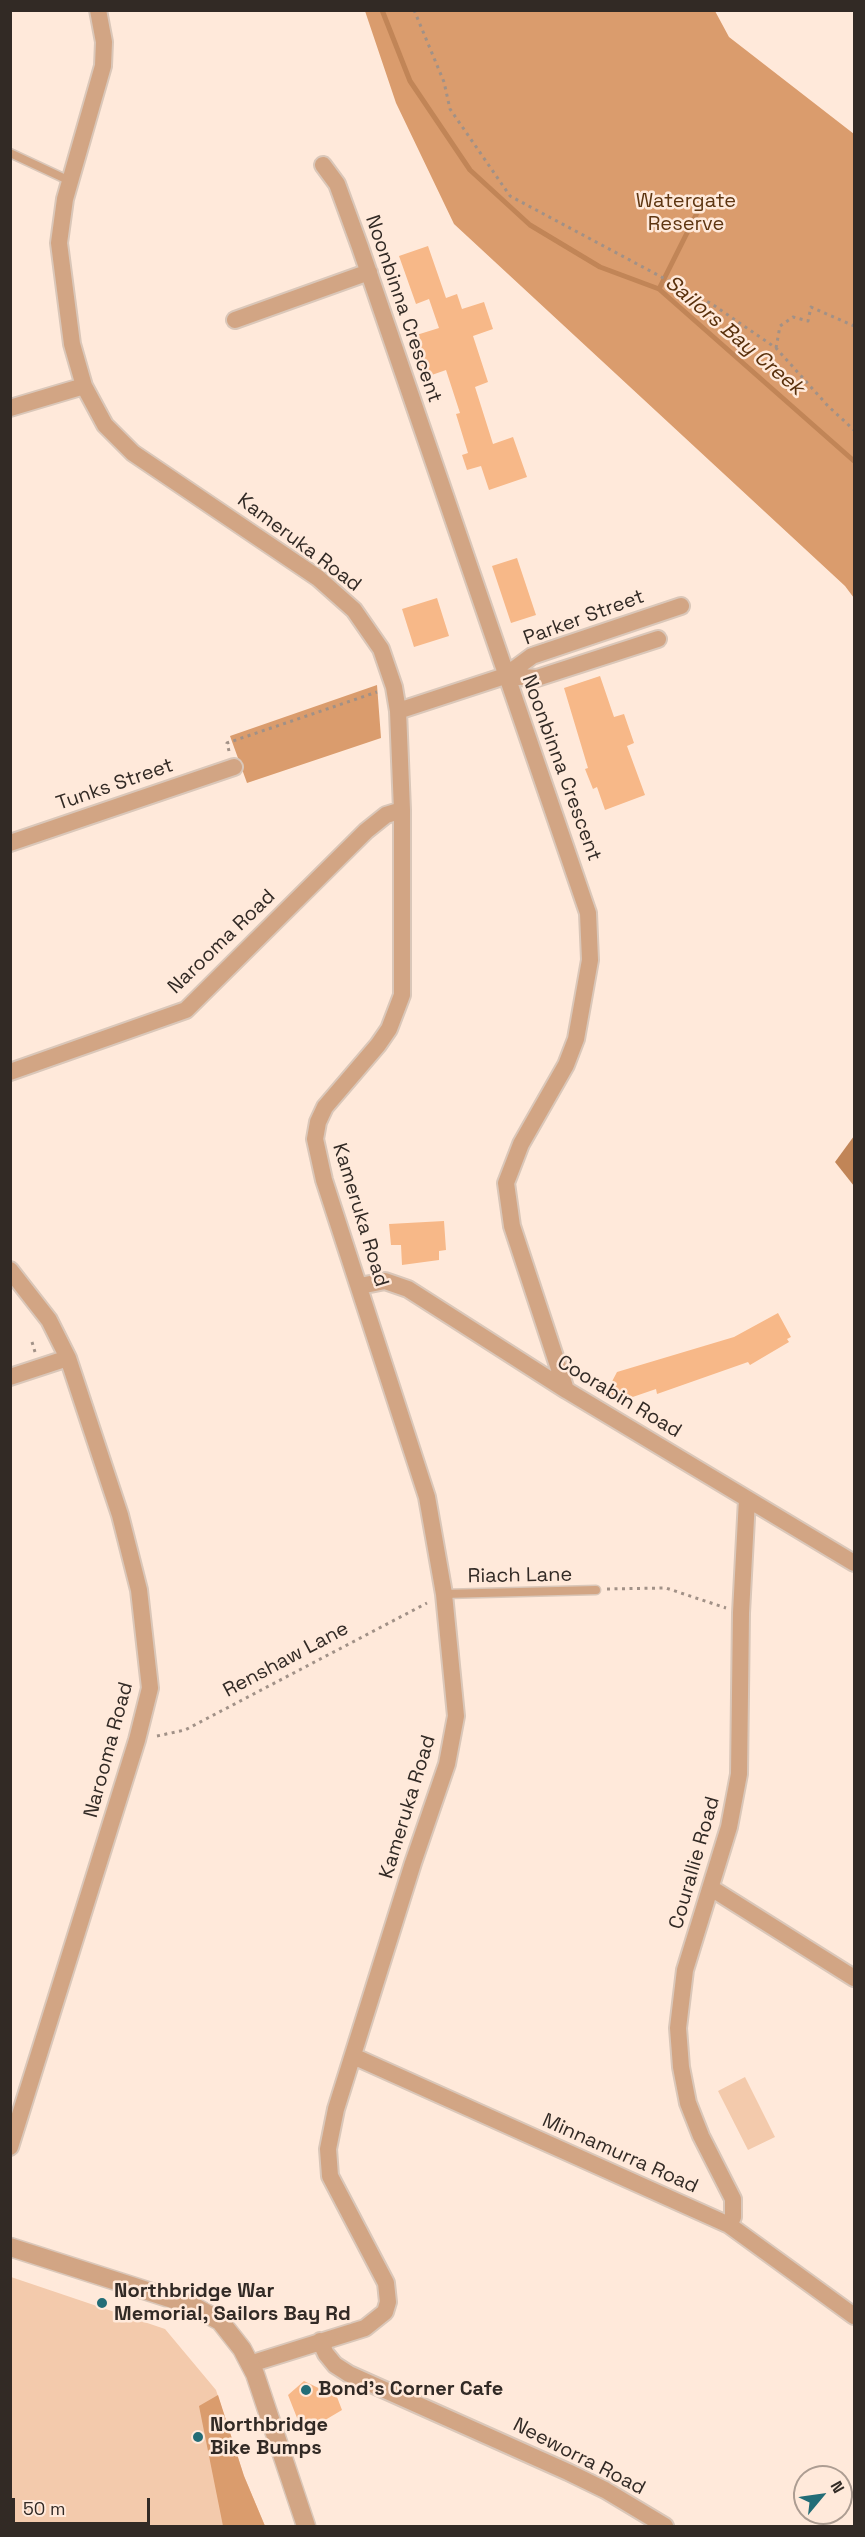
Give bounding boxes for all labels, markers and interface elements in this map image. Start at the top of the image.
park label: Watergate Reserve [636,190,736,237]
street label: Noonbinna Crescent [360,212,446,406]
water label: Sailors Bay Creek [659,271,809,401]
street label: Kameruka Road [232,489,366,597]
street label: Parker Street [520,585,648,651]
street label: Noonbinna Crescent [516,672,606,864]
street label: Tunks Street [53,754,177,816]
street label: Narooma Road [163,885,281,999]
street label: Kameruka Road [327,1140,393,1290]
street label: Coorabin Road [553,1351,685,1443]
street label: Riach Lane [467,1563,573,1589]
street label: Renshaw Lane [219,1617,353,1703]
street label: Narooma Road [79,1679,139,1821]
street label: Kameruka Road [375,1732,441,1882]
street label: Courallie Road [665,1794,725,1932]
street label: Minnamurra Road [538,2109,702,2199]
place label: Northbridge War Memorial, Sailors Bay Rd [114,2280,351,2327]
marker: Northbridge War Memorial, Sailors Bay Rd [95,2296,109,2310]
place label: Bond's Corner Cafe [318,2378,503,2402]
marker: Bond's Corner Cafe [299,2383,313,2397]
street label: Neeworra Road [509,2413,649,2501]
place label: Northbridge Bike Bumps [210,2414,328,2461]
marker: Northbridge Bike Bumps [191,2430,205,2444]
north arrow [793,2465,853,2525]
text: N [826,2477,849,2497]
scale bar [15,2486,153,2524]
text: 50 m [23,2497,65,2520]

